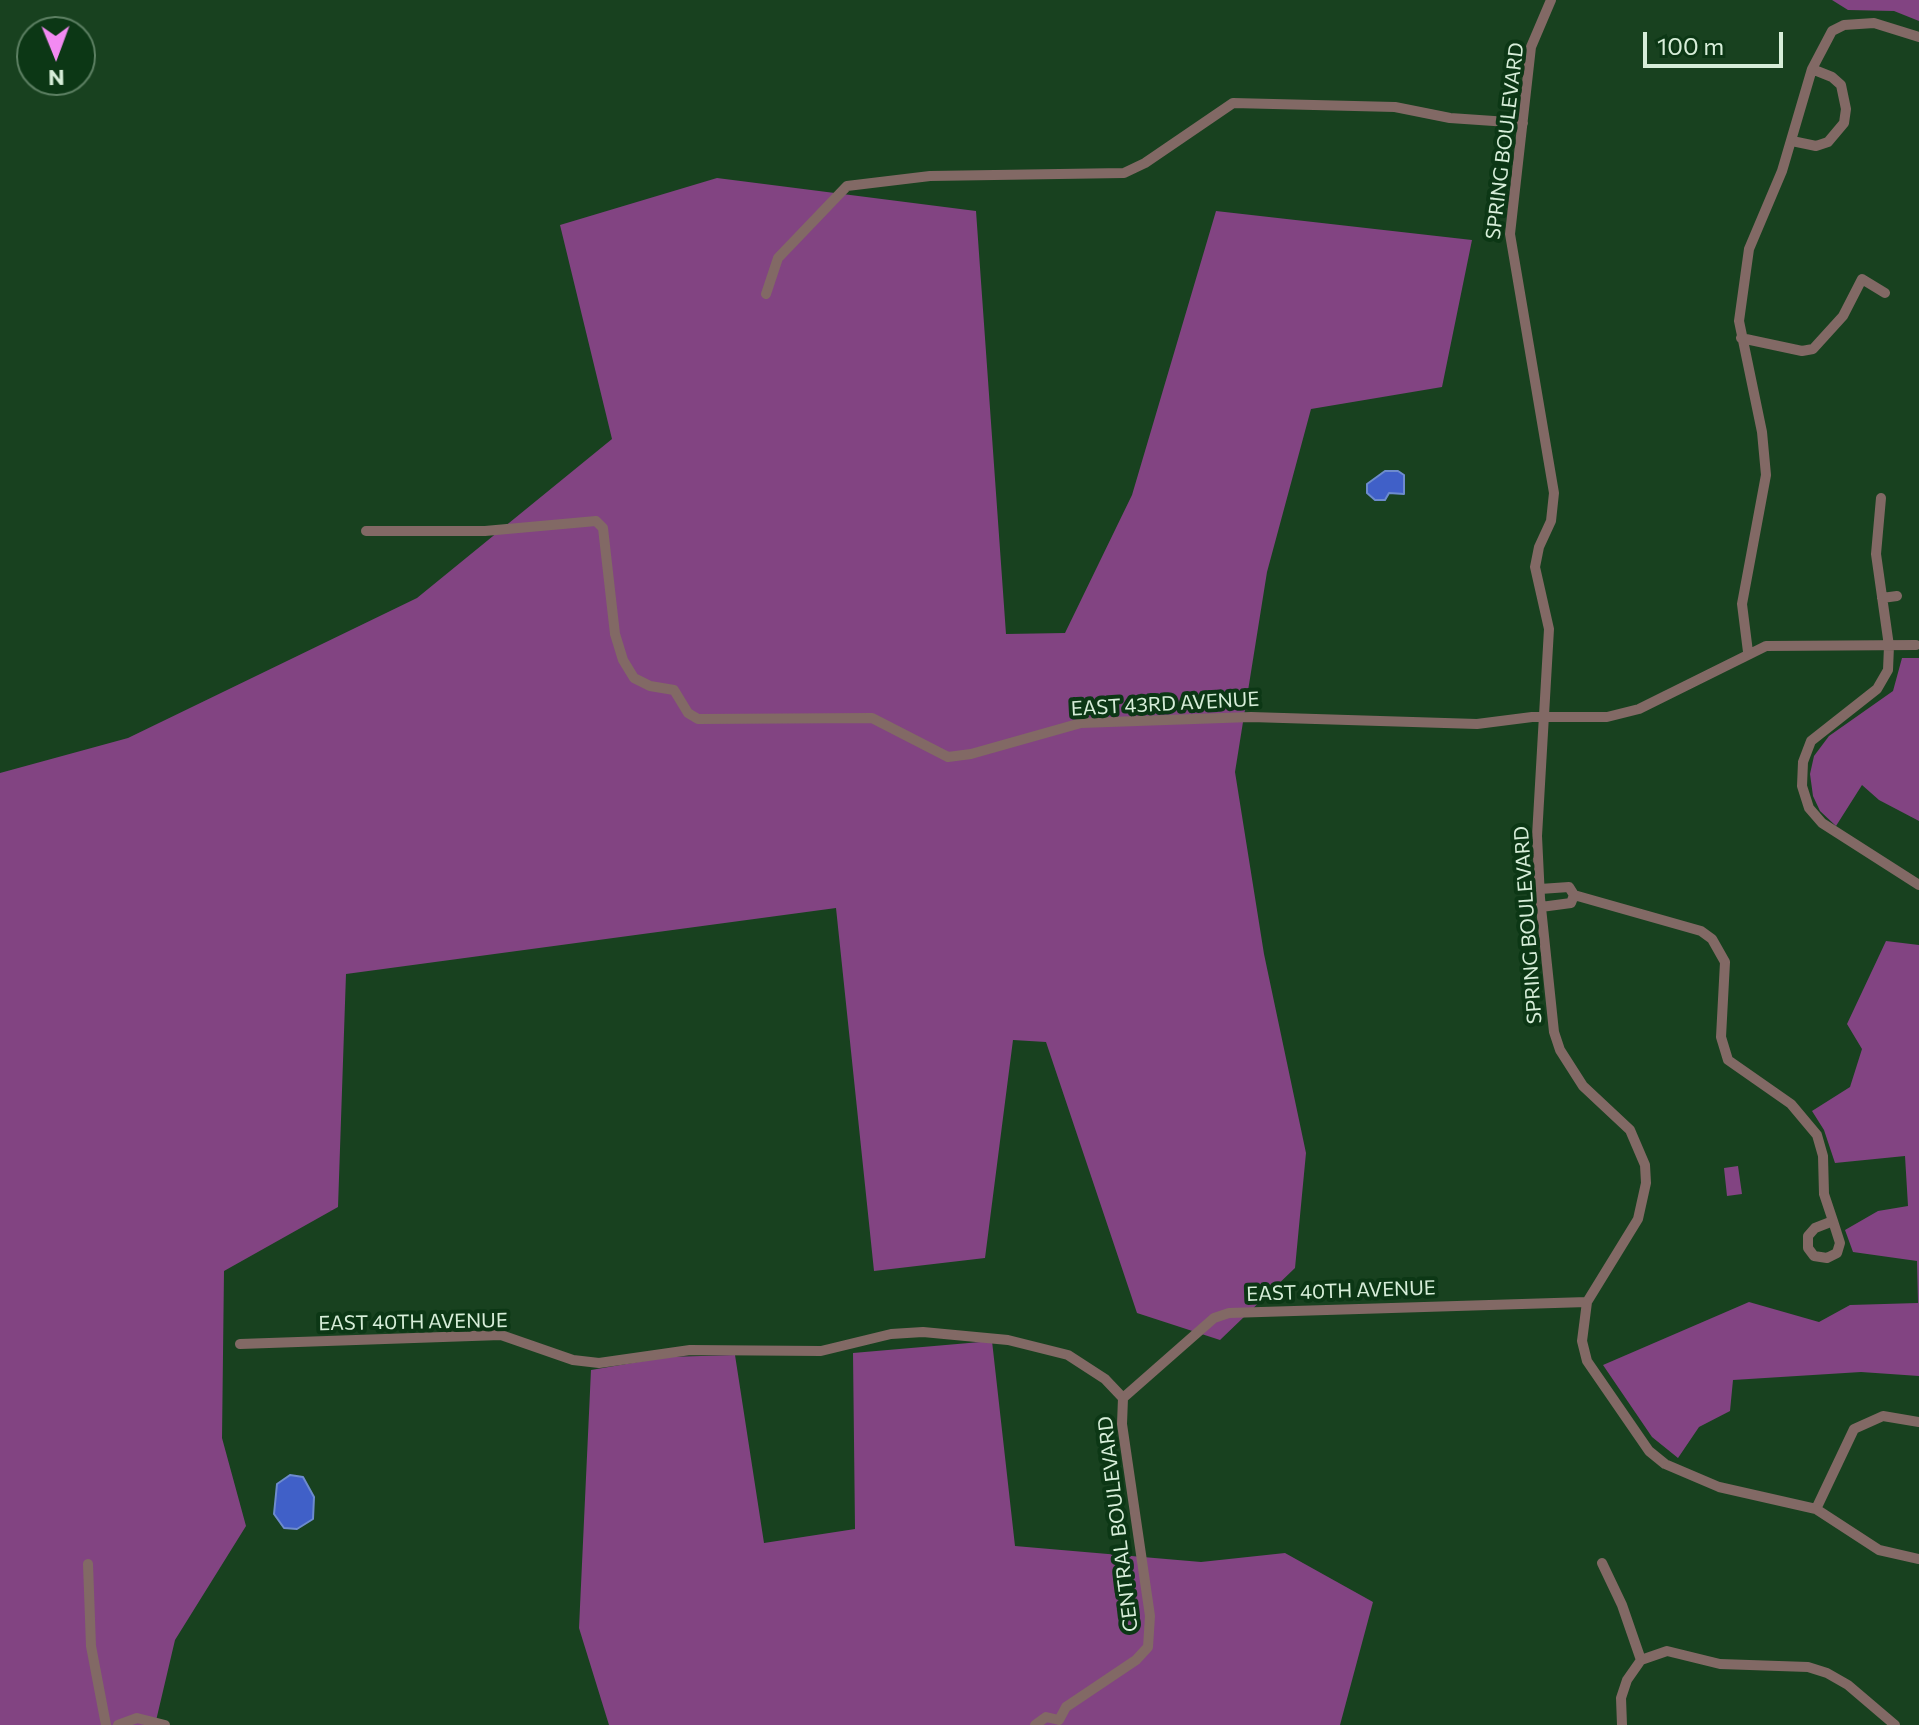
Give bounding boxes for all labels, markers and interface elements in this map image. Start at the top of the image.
north arrow [16,16,96,96]
scale bar [1647,16,1787,66]
text: 100 m [1657,31,1724,60]
street label: SPRING BOULEVARD [1481,41,1529,241]
text: N [48,65,65,92]
street label: EAST 43RD AVENUE [1070,687,1260,721]
street label: SPRING BOULEVARD [1509,825,1547,1025]
street label: EAST 40TH AVENUE [1246,1276,1436,1306]
street label: EAST 40TH AVENUE [318,1308,508,1336]
street label: CENTRAL BOULEVARD [1093,1415,1143,1633]

